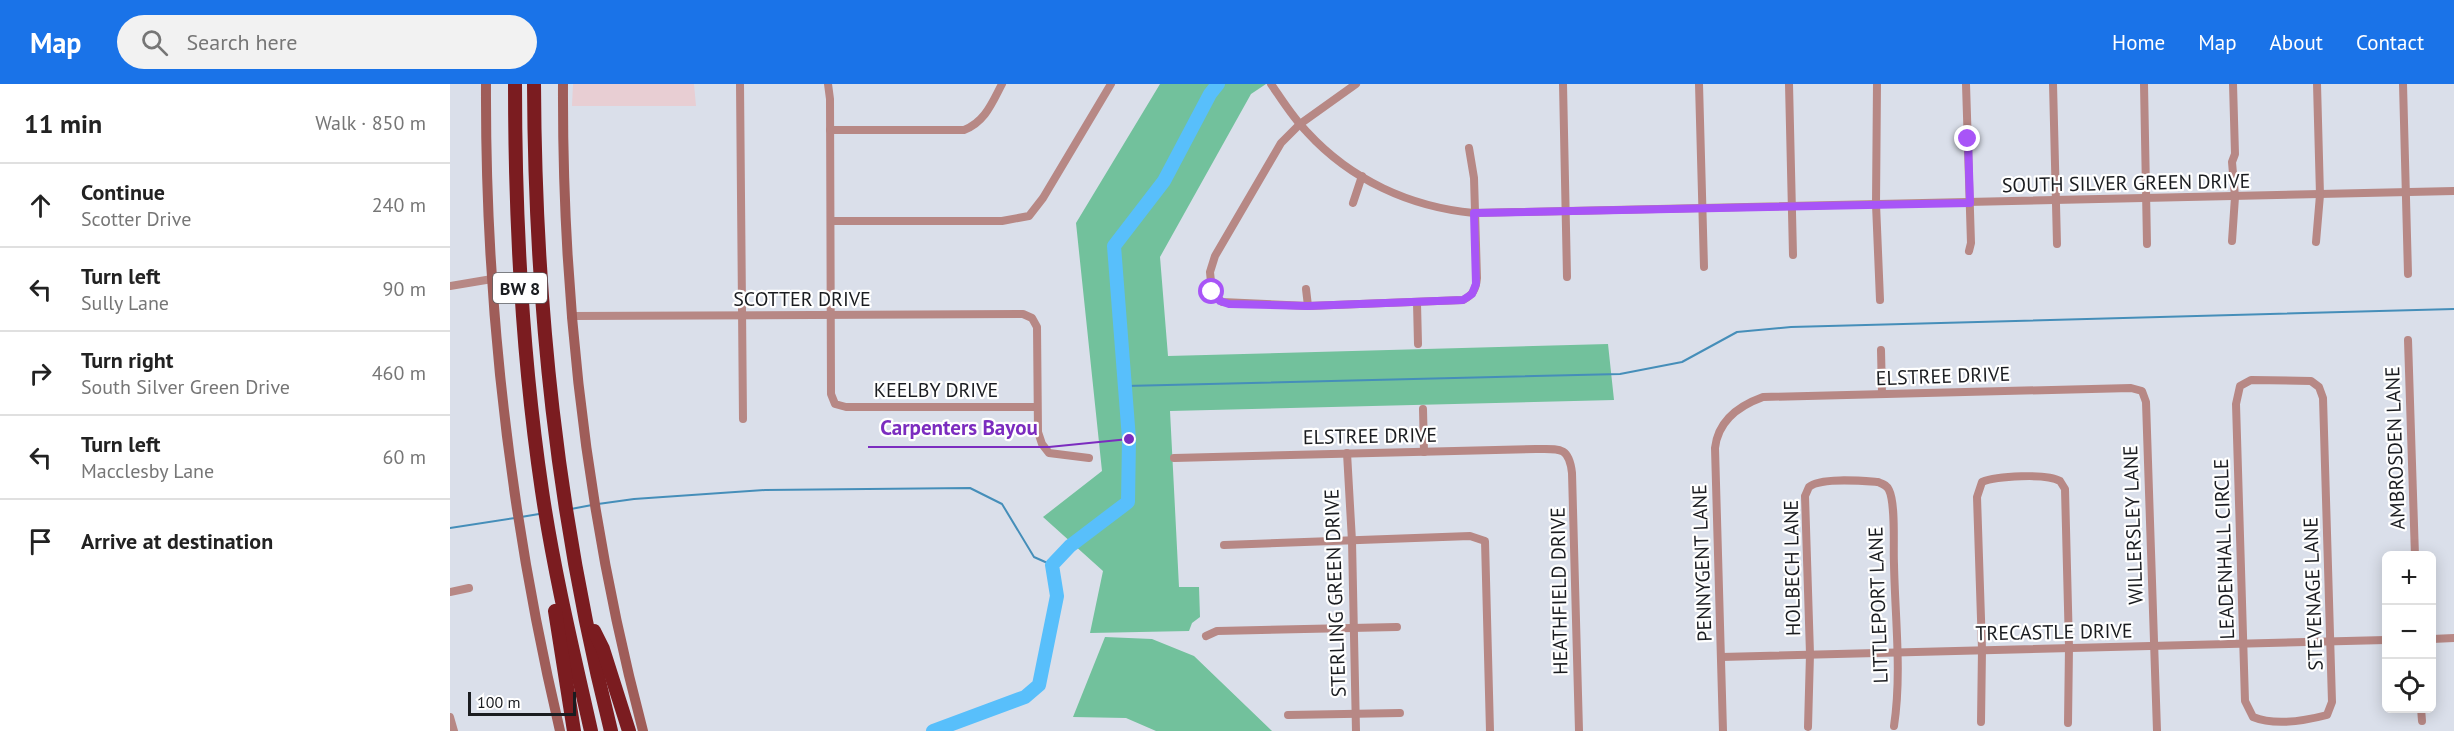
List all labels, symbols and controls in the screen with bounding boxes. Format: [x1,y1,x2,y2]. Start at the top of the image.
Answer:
search box [117,15,537,69]
text: Map [30,24,81,61]
icon: search [138,26,171,59]
text: Search here [186,28,297,56]
text: Home [2112,29,2165,56]
text: Map [2198,29,2237,56]
text: About [2270,29,2323,56]
text: Contact [2356,29,2424,56]
text: 11 min [24,107,102,140]
text: Walk · 850 m [315,110,426,136]
route end [1954,125,1980,151]
street label: SOUTH SILVER GREEN DRIVE [2002,168,2250,198]
text: Continue [81,178,165,206]
icon: ahead [24,189,57,222]
text: 240 m [372,192,426,218]
text: Scotter Drive [81,206,191,232]
text: Turn left [81,262,161,290]
icon: left [24,273,57,306]
road number: BW 8 [493,273,547,303]
text: 90 m [383,276,426,302]
route start [1198,278,1224,304]
street label: SCOTTER DRIVE [733,286,871,312]
text: Sully Lane [81,290,169,316]
text: Turn right [81,346,173,374]
icon: right [24,357,57,390]
text: 460 m [372,360,426,386]
street label: ELSTREE DRIVE [1875,361,2011,391]
street label: AMBROSDEN LANE [2379,366,2411,530]
text: South Silver Green Drive [81,374,290,400]
street label: KEELBY DRIVE [874,377,998,403]
callout: Carpenters Bayou [868,408,1049,447]
text: Carpenters Bayou [880,414,1038,441]
street label: ELSTREE DRIVE [1303,422,1437,450]
text: Turn left [81,430,161,458]
icon: left [24,441,57,474]
text: 60 m [383,444,426,470]
street label: WILLERSLEY LANE [2117,445,2149,605]
text: Macclesby Lane [81,458,214,484]
street label: LEADENHALL CIRCLE [2208,458,2240,640]
street label: PENNYGENT LANE [1686,484,1718,642]
street label: STERLING GREEN DRIVE [1318,488,1352,698]
street label: HOLBECH LANE [1778,500,1806,636]
street label: HEATHFIELD DRIVE [1545,507,1573,675]
street label: STEVENAGE LANE [2297,517,2329,671]
icon: arrive [24,525,57,558]
street label: LITTLEPORT LANE [1862,526,1894,684]
text: Arrive at destination [81,527,273,555]
map controls [2382,551,2436,713]
button: + [2382,551,2436,605]
button: − [2382,605,2436,659]
street label: TRECASTLE DRIVE [1975,618,2133,646]
button: locate [2382,659,2436,713]
scale bar [468,689,576,716]
text: 100 m [477,692,520,712]

